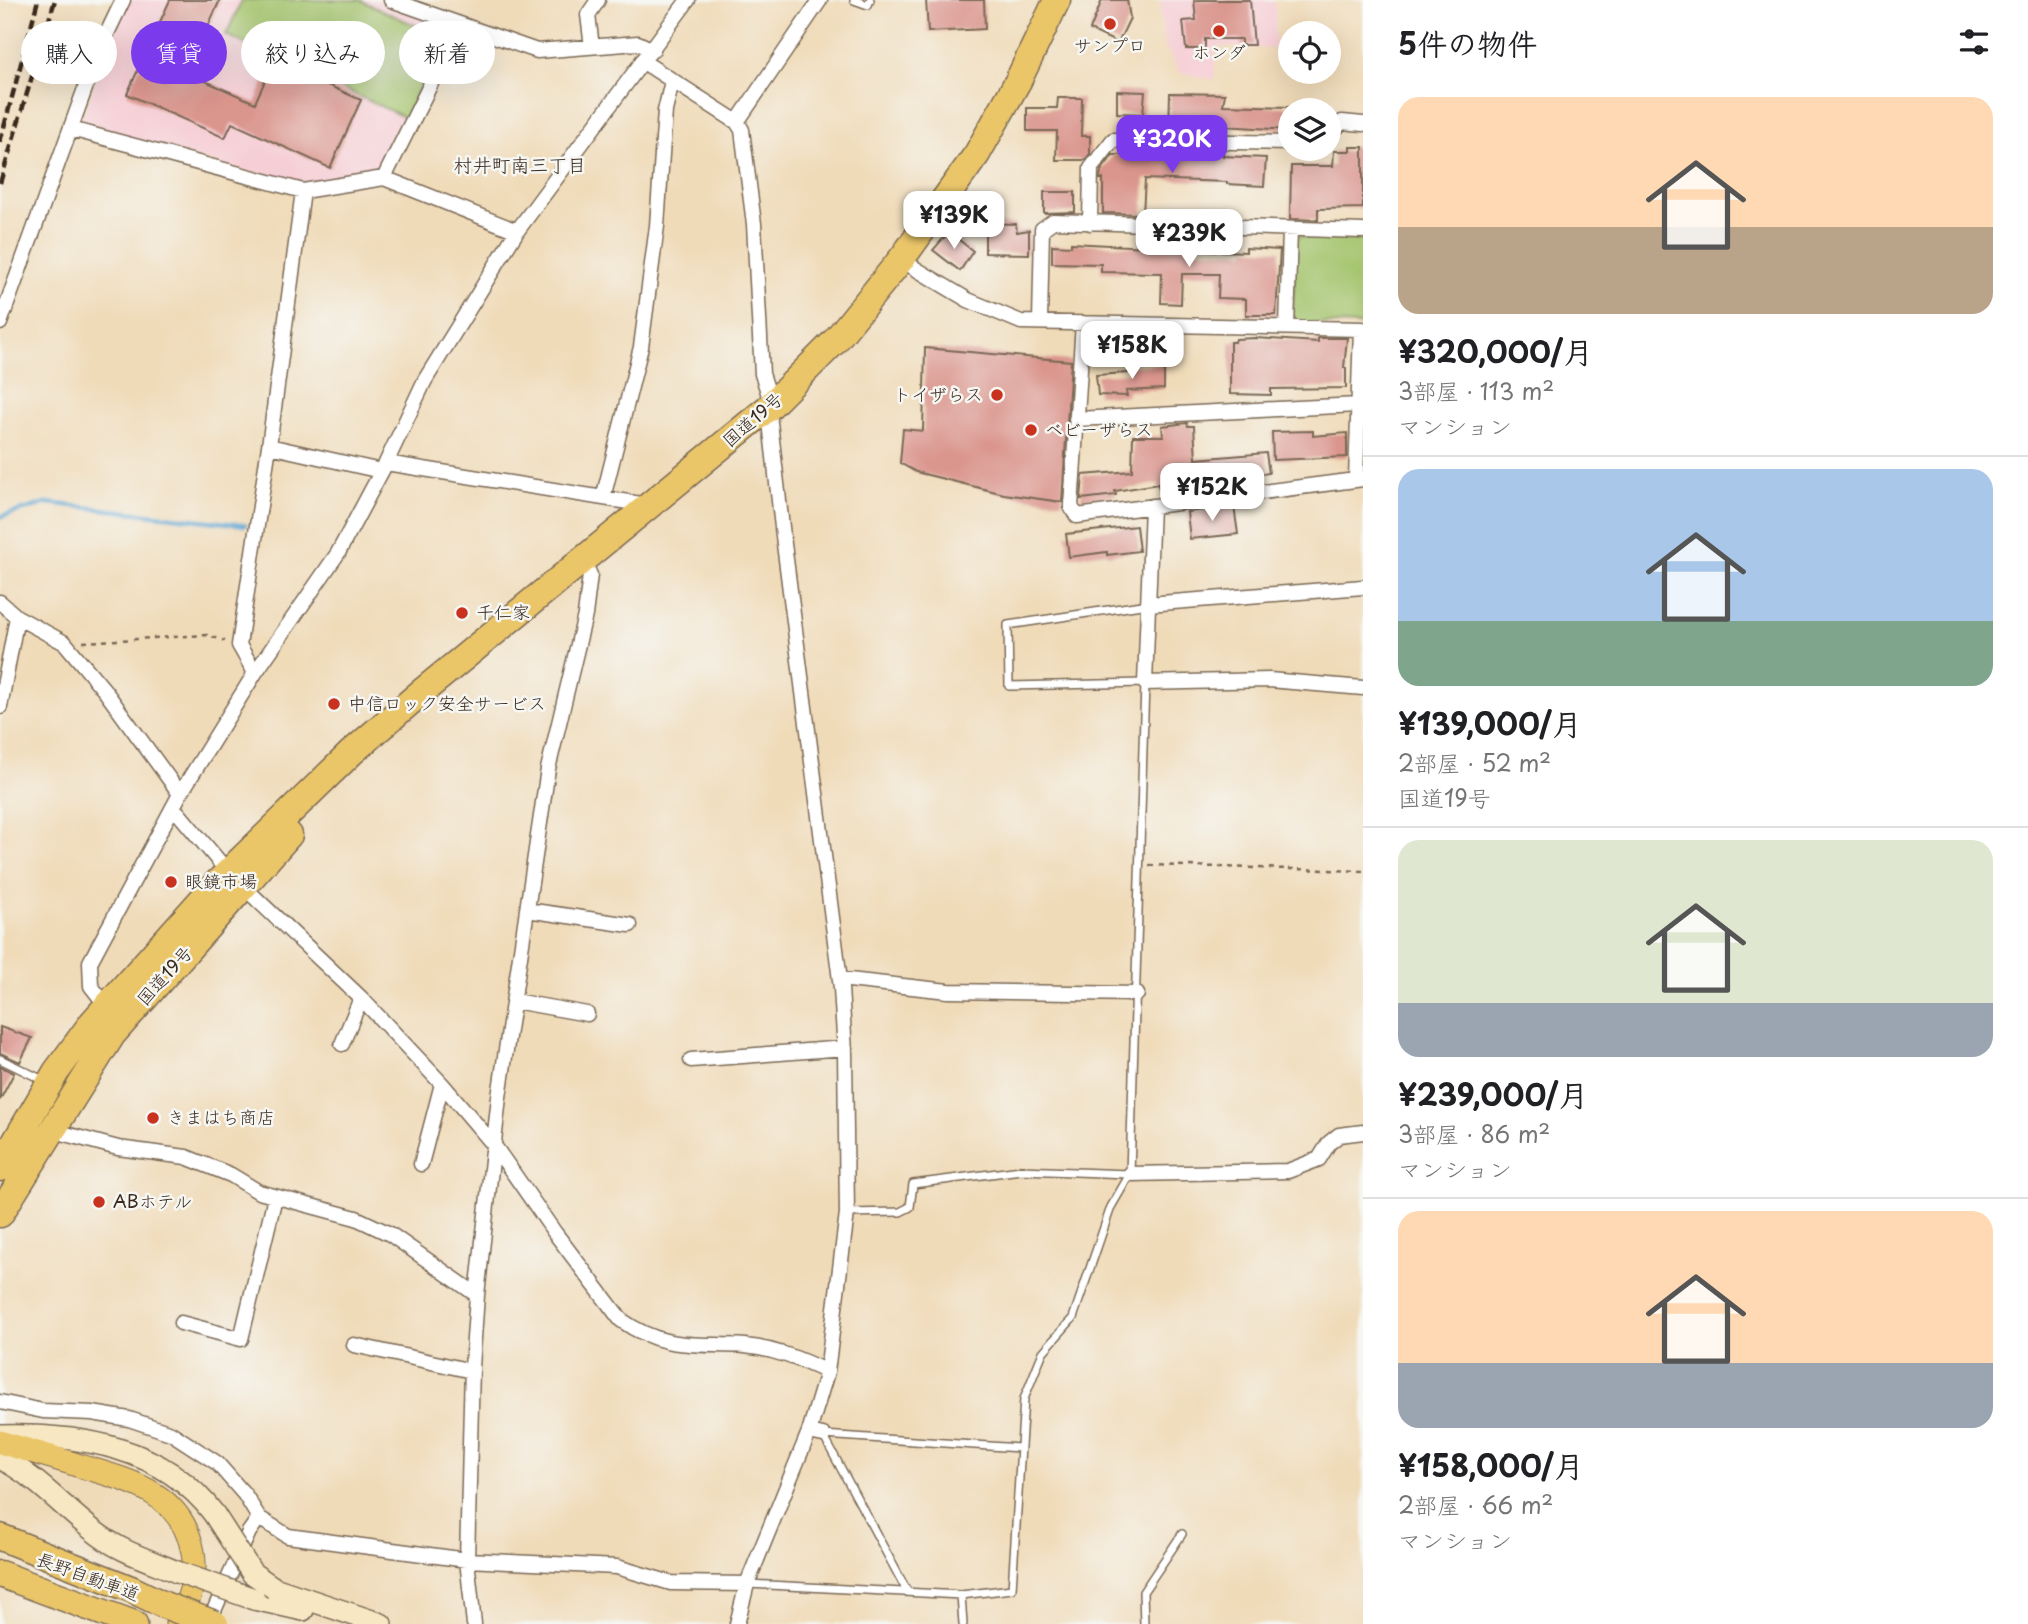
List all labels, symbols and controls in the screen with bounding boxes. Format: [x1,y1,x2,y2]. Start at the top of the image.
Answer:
marker: サンプロ [1102,16,1118,32]
text: 5件の物件 [1398,20,1537,65]
chip: 購入 [21,21,117,84]
chip: 賃貸 [131,21,227,84]
chip: 絞り込み [241,21,385,84]
chip: 新着 [399,21,495,84]
map controls [1278,21,1341,161]
button: locate [1278,21,1341,84]
marker: ホンダ [1211,23,1227,39]
icon: filters [1955,23,1993,61]
place label: サンプロ [1074,31,1146,58]
place label: ホンダ [1192,38,1246,65]
button: layers [1278,98,1341,161]
pin: ¥320K [1123,116,1221,175]
text: ¥320K [1132,120,1212,155]
icon: home [1633,142,1759,268]
district label: 村井町南三丁目 [453,150,587,178]
pin: ¥139K [905,191,1003,251]
text: ¥139K [919,196,989,231]
pin: ¥239K [1140,210,1238,269]
text: ¥239K [1152,214,1226,249]
pin: ¥158K [1083,322,1181,381]
text: ¥158K [1097,326,1167,361]
text: ¥320,000/月 [1398,328,1593,373]
text: 3部屋 · 113 m² [1398,373,1554,408]
place label: トイザらス [893,380,983,407]
street label: 国道19号 [716,385,788,453]
marker: トイザらス [989,387,1005,403]
text: マンション [1398,408,1512,443]
place label: ベビーザらス [1045,415,1153,442]
marker: ベビーザらス [1023,422,1039,438]
pin: ¥152K [1163,463,1261,523]
text: ¥152K [1176,468,1248,503]
icon: home [1633,514,1759,640]
place label: 千仁家 [476,598,530,625]
marker: 千仁家 [454,605,470,621]
place label: 中信ロック安全サービス [348,689,546,716]
marker: 中信ロック安全サービス [326,696,342,712]
text: ¥139,000/月 [1398,700,1582,745]
text: 2部屋 · 52 m² [1398,745,1551,780]
text: 国道19号 [1398,780,1491,815]
place label: 眼鏡市場 [185,867,257,894]
marker: 眼鏡市場 [163,874,179,890]
icon: home [1633,885,1759,1011]
street label: 国道19号 [130,939,198,1011]
text: ¥239,000/月 [1398,1071,1588,1116]
place label: きまはち商店 [167,1103,275,1130]
marker: きまはち商店 [145,1110,161,1126]
text: 3部屋 · 86 m² [1398,1116,1550,1151]
text: マンション [1398,1151,1512,1186]
place label: ABホテル [113,1187,192,1214]
marker: ABホテル [91,1194,107,1210]
icon: home [1633,1256,1759,1382]
text: ¥158,000/月 [1398,1442,1584,1487]
text: 2部屋 · 66 m² [1398,1487,1553,1522]
text: マンション [1398,1522,1512,1557]
street label: 長野自動車道 [33,1544,144,1607]

